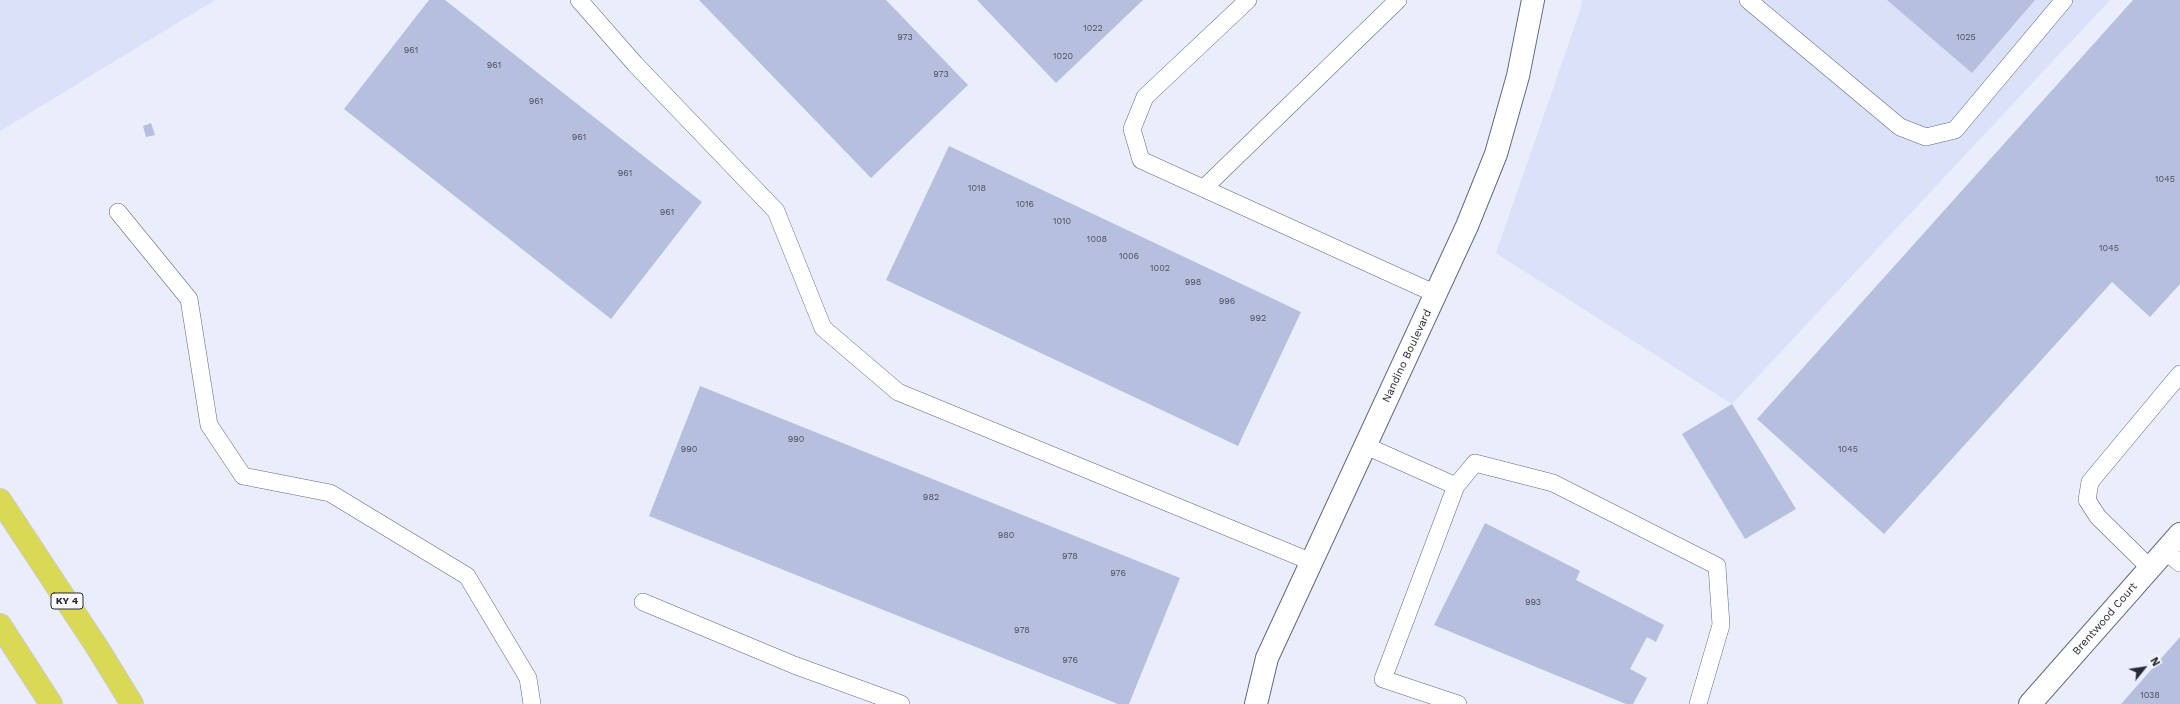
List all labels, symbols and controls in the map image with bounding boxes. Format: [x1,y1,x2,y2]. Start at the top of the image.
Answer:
house number: 1022 [1083,23,1103,33]
house number: 973 [897,32,913,42]
house number: 1025 [1956,32,1976,42]
house number: 961 [404,45,418,55]
house number: 1020 [1053,51,1073,61]
house number: 961 [487,60,501,70]
house number: 973 [933,69,949,79]
house number: 961 [529,96,543,106]
house number: 961 [572,132,586,142]
house number: 961 [618,168,632,178]
house number: 1045 [2155,174,2175,184]
house number: 1018 [968,183,986,193]
house number: 1016 [1016,199,1034,209]
house number: 961 [660,207,674,217]
house number: 1010 [1053,216,1071,226]
house number: 1008 [1087,234,1107,244]
house number: 1045 [2099,243,2119,253]
house number: 1006 [1119,251,1139,261]
house number: 1002 [1150,263,1170,273]
house number: 998 [1185,277,1201,287]
house number: 996 [1219,296,1235,306]
street label: Nandino Boulevard [1380,307,1434,405]
house number: 992 [1250,313,1266,323]
house number: 990 [788,434,804,444]
house number: 990 [681,444,697,454]
house number: 1045 [1838,444,1858,454]
house number: 982 [923,492,939,502]
house number: 980 [998,530,1014,540]
house number: 978 [1062,551,1078,561]
house number: 976 [1110,568,1126,578]
street label: Brentwood Court [2070,580,2140,658]
road number: KY 4 [51,593,83,609]
house number: 993 [1525,597,1541,607]
house number: 978 [1014,625,1030,635]
north arrow [2124,648,2164,688]
house number: 976 [1062,655,1078,665]
text: N [2147,655,2162,669]
house number: 1038 [2140,690,2160,700]

